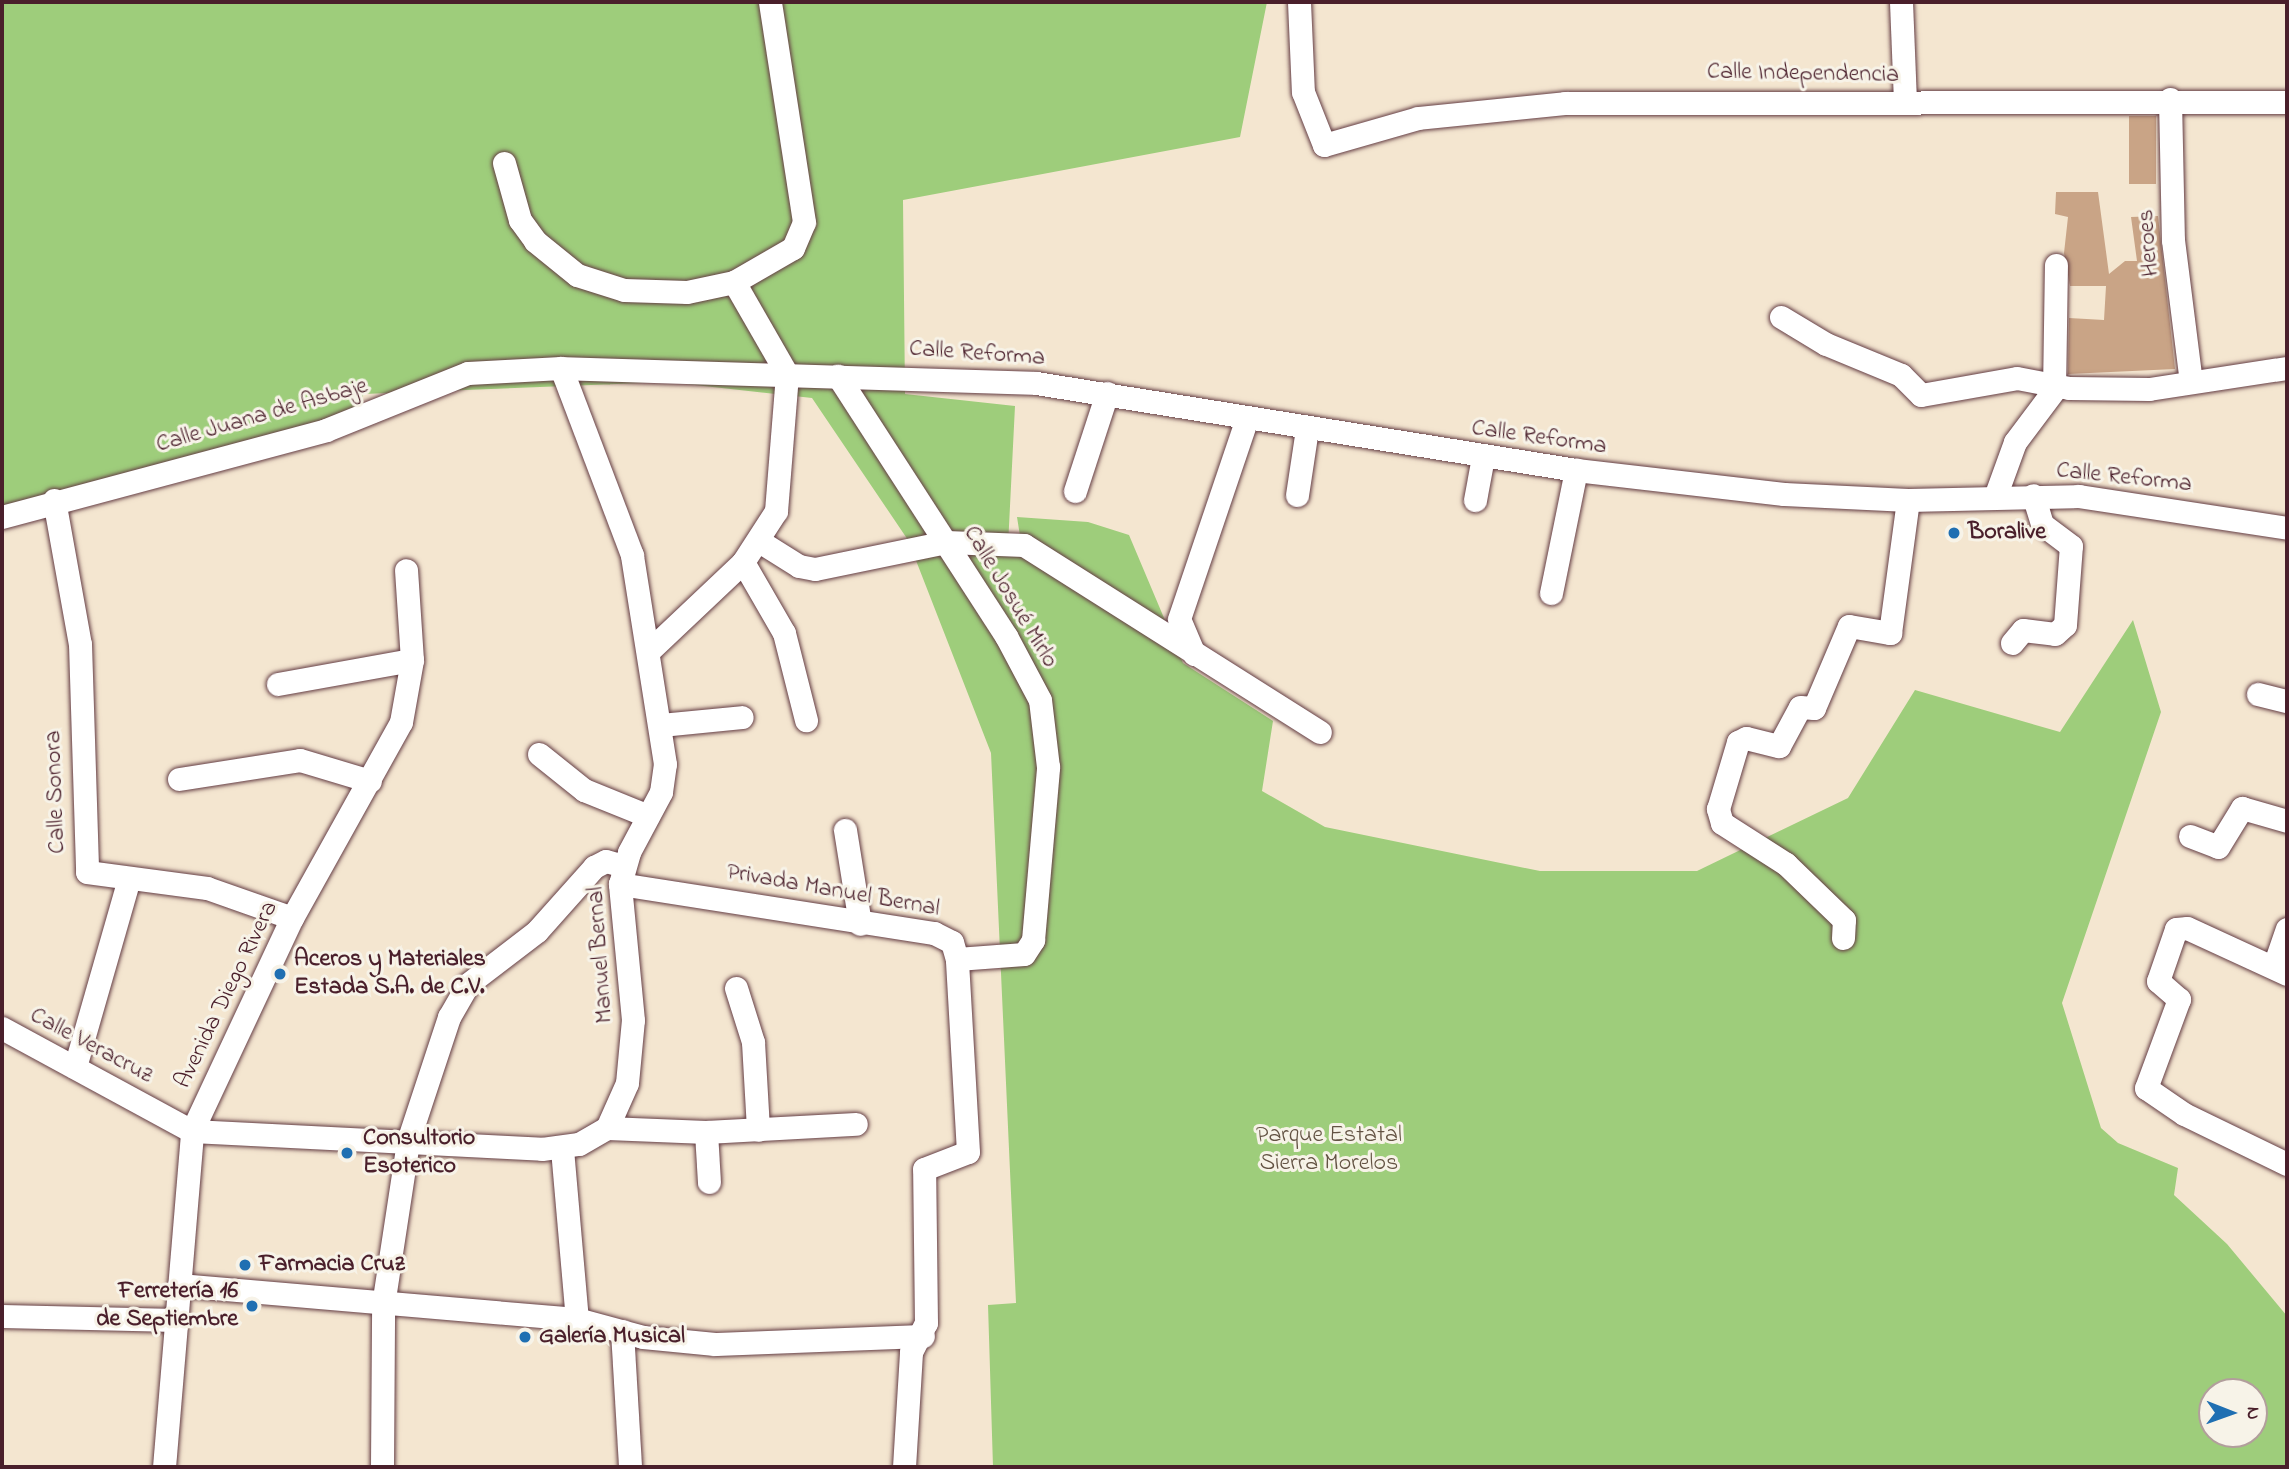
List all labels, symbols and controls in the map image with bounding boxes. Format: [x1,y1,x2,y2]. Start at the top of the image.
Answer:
street label: Calle Independencia [1707,58,1899,90]
street label: Heroes [2132,208,2166,278]
street label: Calle Reforma [908,335,1046,373]
street label: Calle Juana de Asbaje [153,372,371,460]
street label: Calle Reforma [1470,414,1608,462]
street label: Calle Reforma [2055,457,2193,499]
place label: Boralive [1968,519,2046,547]
street label: Calle Josué Mirlo [956,521,1064,673]
marker: Boralive [1946,525,1962,541]
street label: Calle Sonora [39,730,73,854]
street label: Privada Manuel Bernal [724,858,942,924]
street label: Manuel Bernal [582,886,620,1024]
street label: Avenida Diego Rivera [169,897,285,1093]
place label: Aceros y Materiales Estada S.A. de C.V. [294,946,486,1002]
marker: Aceros y Materiales Estada S.A. de C.V. [272,966,288,982]
street label: Calle Veracruz [25,1002,157,1090]
park label: Parque Estatal Sierra Morelos [1256,1122,1402,1178]
place label: Consultorio Esoterico [363,1125,475,1181]
marker: Consultorio Esoterico [337,1143,357,1163]
place label: Farmacia Cruz [259,1251,405,1279]
marker: Farmacia Cruz [237,1257,253,1273]
place label: Ferretería 16 de Septiembre [96,1278,238,1334]
marker: Ferretería 16 de Septiembre [244,1298,260,1314]
place label: Galería Musical [539,1323,685,1351]
marker: Galería Musical [517,1329,533,1345]
north arrow [2198,1378,2268,1448]
text: N [2239,1407,2266,1420]

